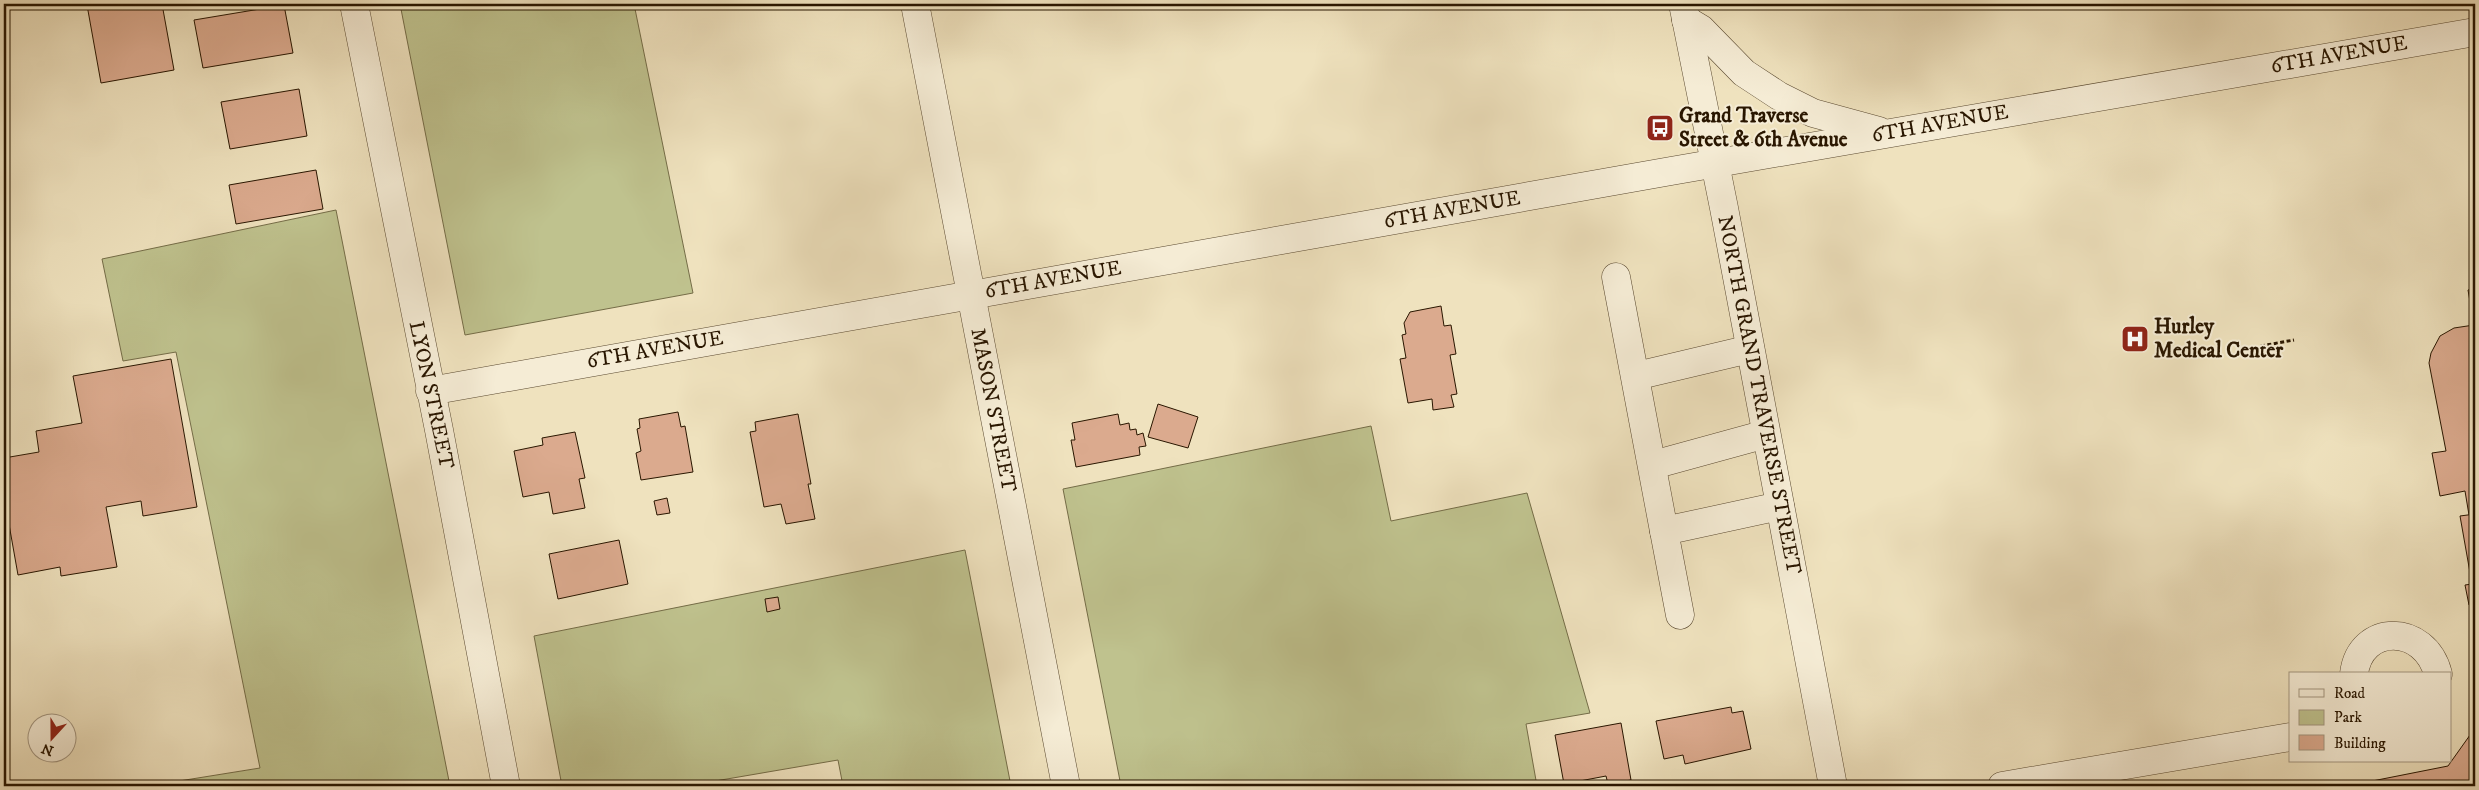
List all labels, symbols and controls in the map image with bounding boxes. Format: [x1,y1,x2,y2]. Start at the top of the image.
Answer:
street label: 6TH AVENUE [2269,30,2409,80]
street label: 6TH AVENUE [1870,99,2010,149]
place label: Grand Traverse Street & 6th Avenue [1679,103,1848,153]
bus stop icon: Grand Traverse Street & 6th Avenue [1645,113,1675,143]
street label: 6TH AVENUE [1382,185,1522,235]
street label: NORTH GRAND TRAVERSE STREET [1711,213,1807,577]
street label: 6TH AVENUE [983,255,1123,305]
place label: Hurley Medical Center [2154,314,2284,364]
street label: LYON STREET [403,319,459,471]
hospital icon: Hurley Medical Center [2120,324,2150,354]
street label: 6TH AVENUE [585,325,725,375]
street label: MASON STREET [964,326,1022,494]
legend [2289,672,2452,762]
text: Road [2334,684,2366,703]
text: Park [2334,708,2363,727]
north arrow [28,712,78,762]
text: Building [2334,734,2386,753]
text: N [39,739,56,760]

